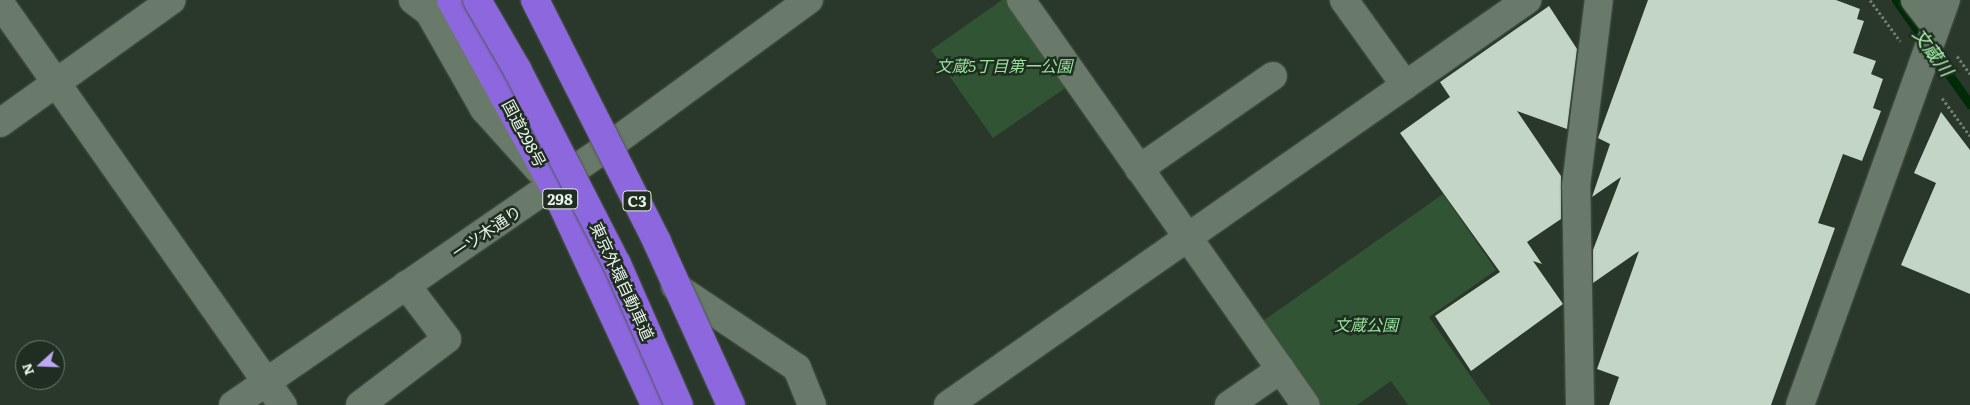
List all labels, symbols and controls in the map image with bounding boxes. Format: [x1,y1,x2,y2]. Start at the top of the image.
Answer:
water label: 文蔵川 [1908,24,1958,80]
park label: 文蔵5丁目第一公園 [936,55,1072,75]
street label: 国道298号 [499,96,551,170]
road number: 298 [541,186,579,212]
road number: C3 [622,188,652,214]
street label: 一ツ木通り [447,201,525,261]
street label: 東京外環自動車道 [587,219,659,343]
park label: 文蔵公園 [1334,314,1398,334]
north arrow [15,340,65,390]
text: N [15,361,38,379]

